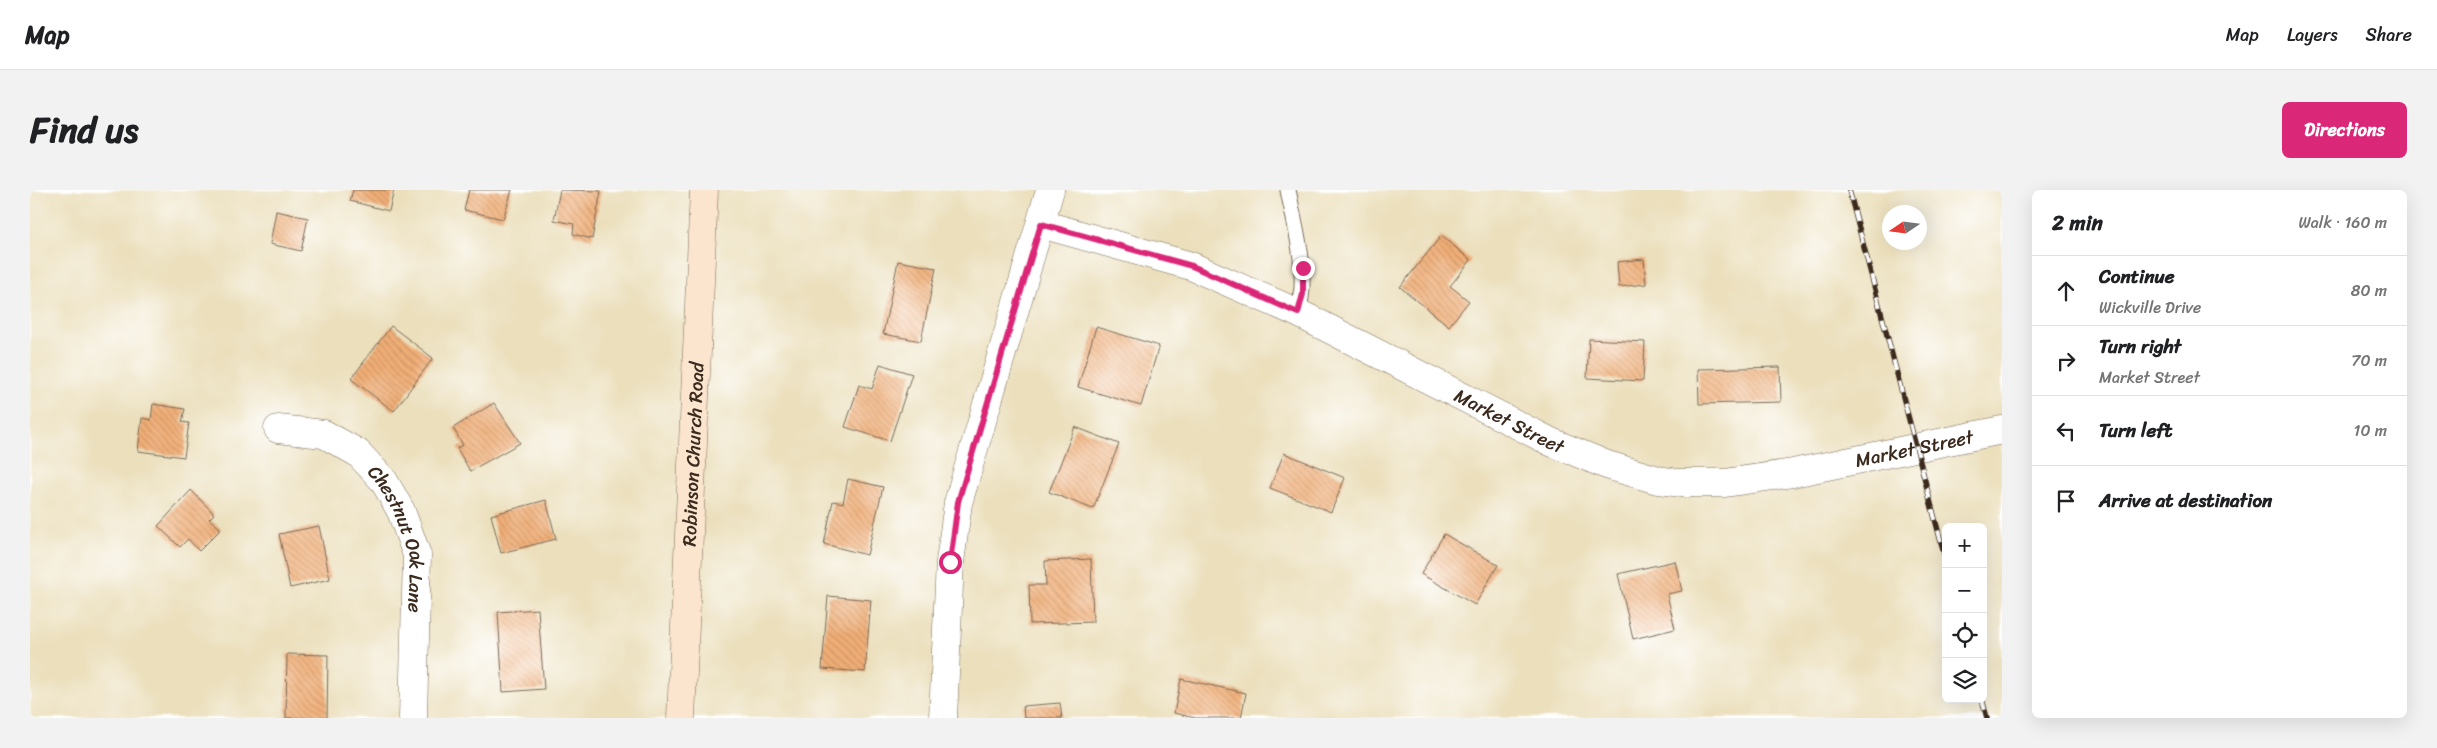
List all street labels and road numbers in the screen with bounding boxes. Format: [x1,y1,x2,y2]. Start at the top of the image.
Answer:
street label: Robinson Church Road [672,359,714,547]
street label: Market Street [1448,379,1571,463]
street label: Market Street [1852,420,1978,477]
street label: Chestnut Oak Lane [359,457,434,613]

